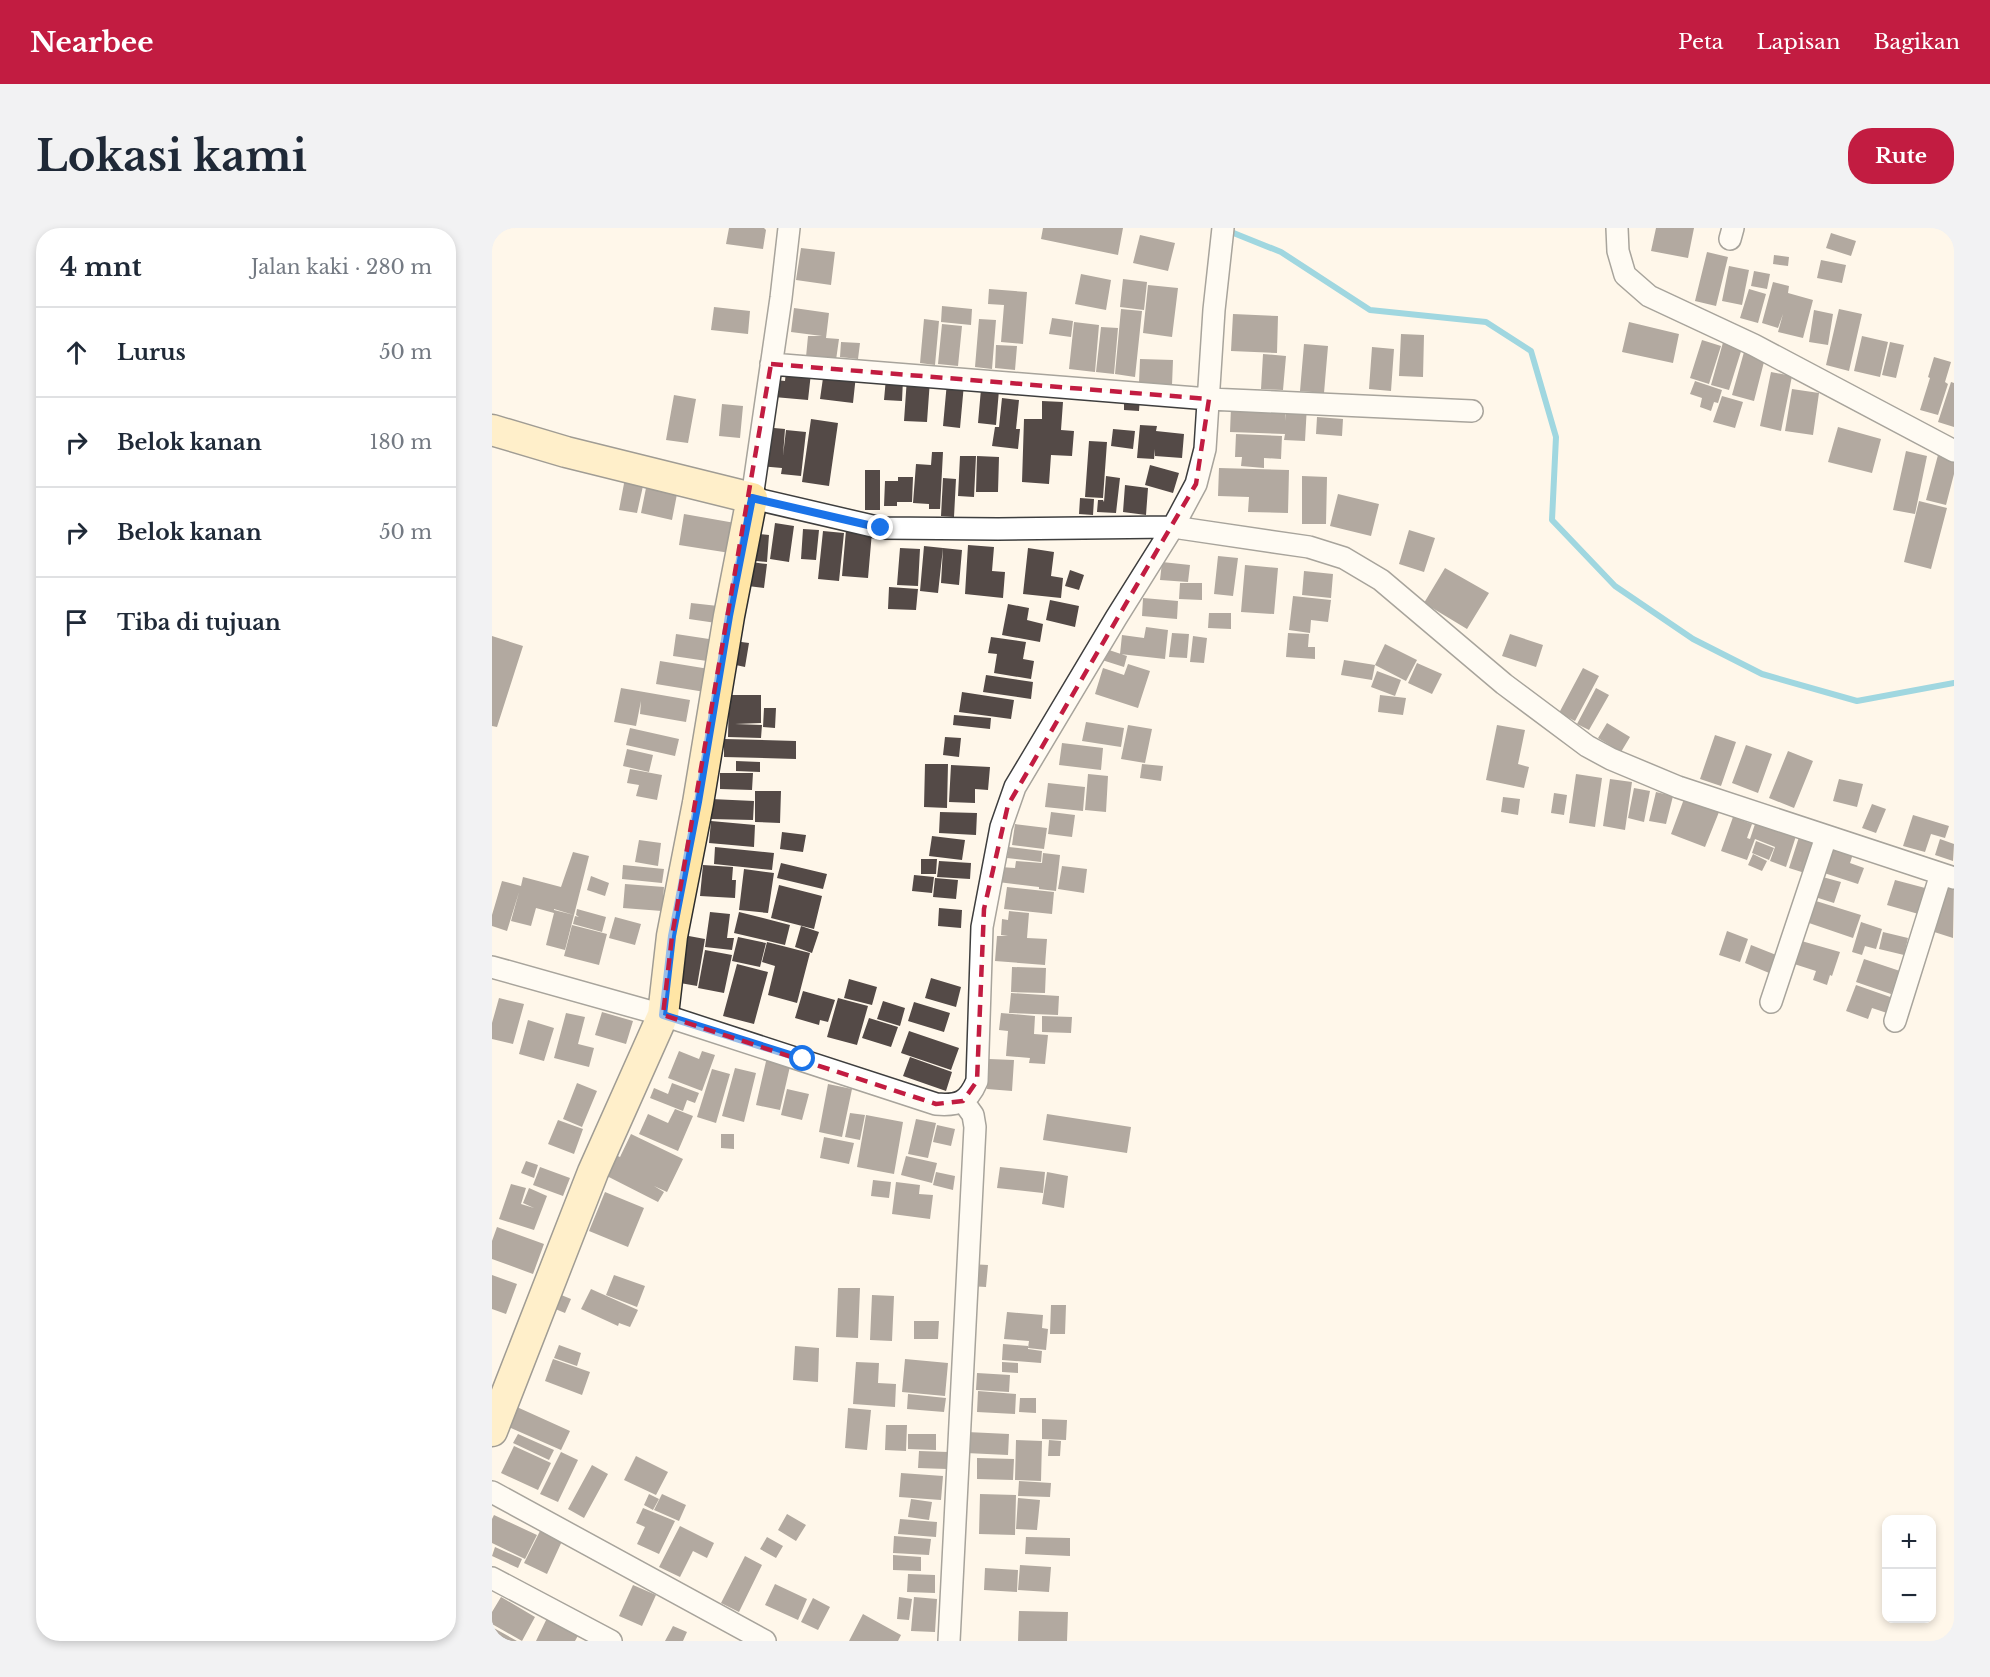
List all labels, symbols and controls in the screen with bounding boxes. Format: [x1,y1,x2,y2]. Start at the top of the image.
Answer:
text: Nearbee [30,25,154,60]
text: Peta [1678,29,1724,55]
text: Lapisan [1757,29,1840,55]
text: Bagikan [1873,29,1960,55]
button: Rute [1848,128,1954,184]
text: Lokasi kami [36,130,307,182]
text: 4 mnt [60,251,142,283]
text: Jalan kaki · 280 m [251,255,432,279]
icon: ahead [60,336,93,369]
text: Lurus [117,339,186,366]
text: 50 m [379,340,432,364]
icon: right [60,426,93,459]
text: Belok kanan [117,429,262,456]
text: 180 m [369,430,432,454]
route end [867,514,893,540]
icon: right [60,516,93,549]
text: Belok kanan [117,519,262,546]
text: 50 m [379,520,432,544]
icon: arrive [60,606,93,639]
text: Tiba di tujuan [117,609,281,636]
route start [789,1045,815,1071]
map controls [1882,1515,1936,1623]
button: + [1882,1515,1936,1569]
button: − [1882,1569,1936,1623]

